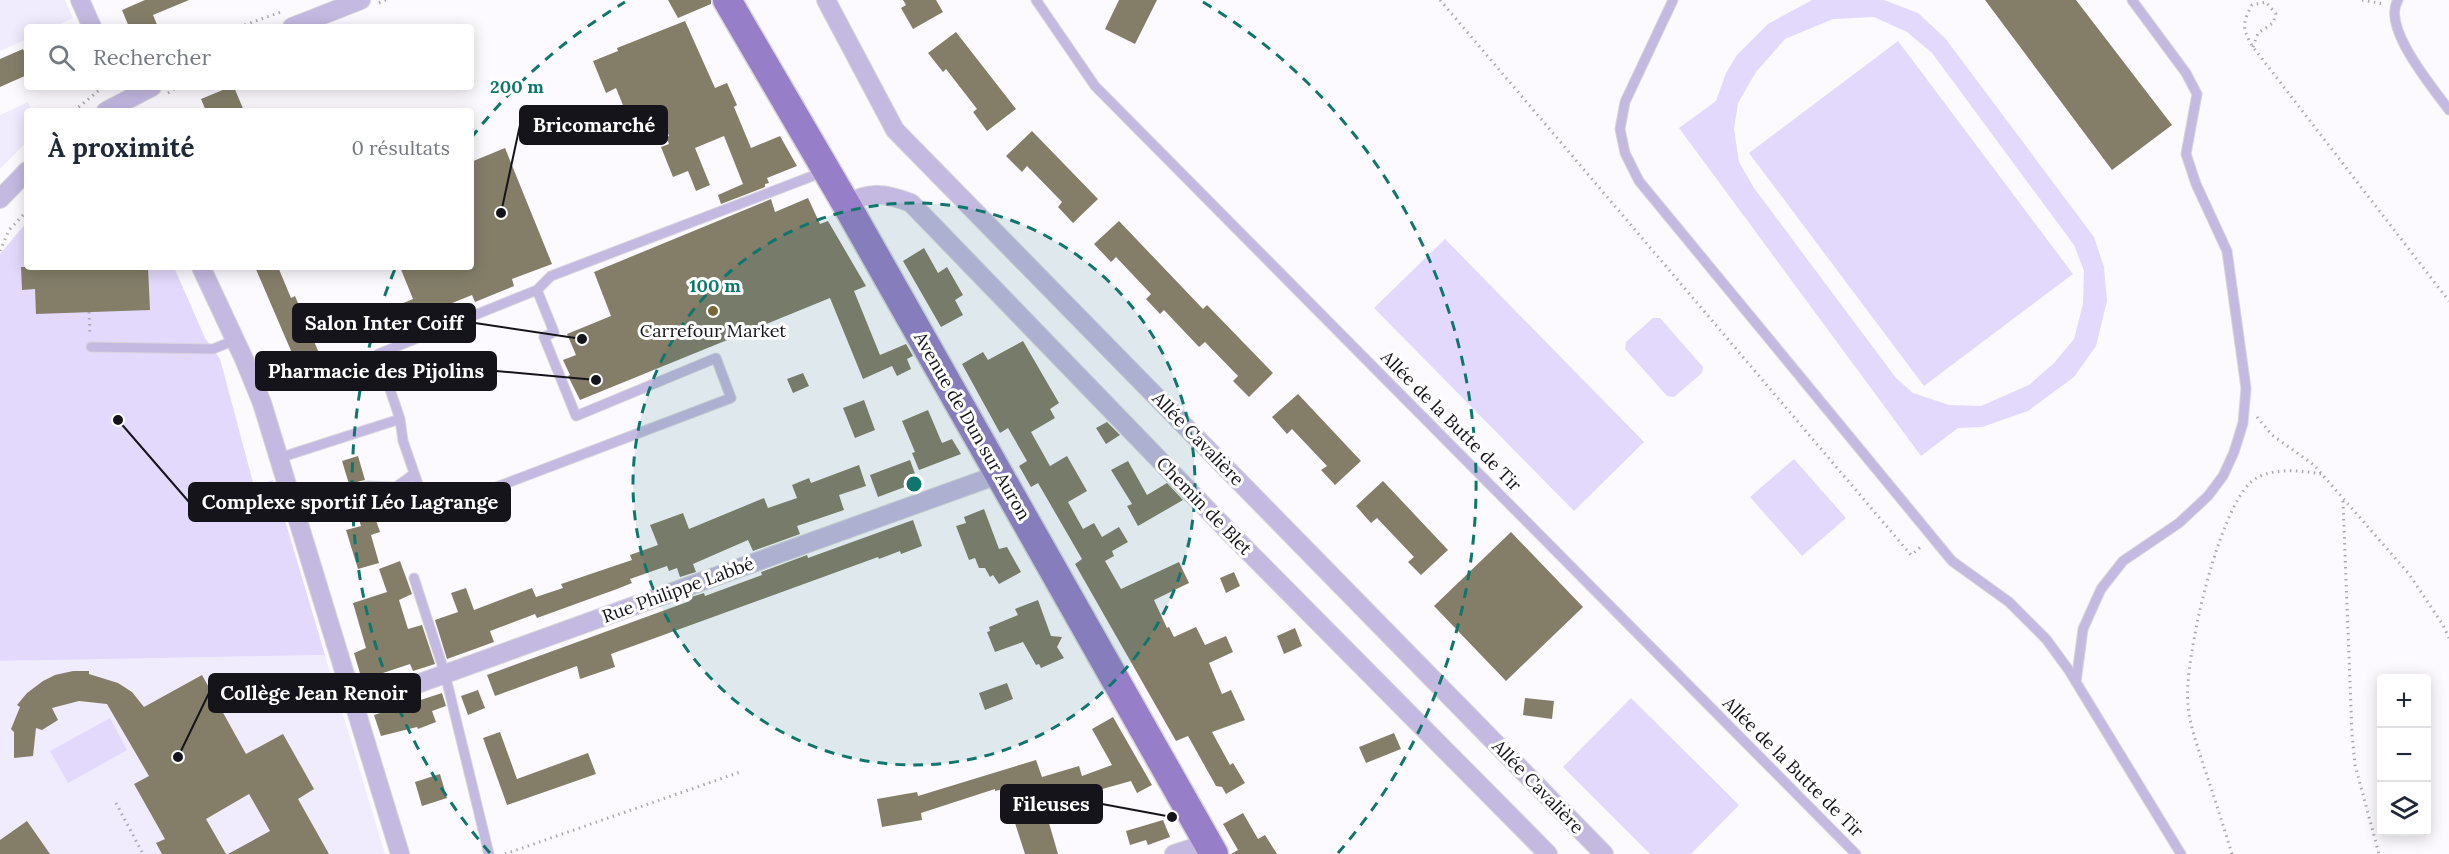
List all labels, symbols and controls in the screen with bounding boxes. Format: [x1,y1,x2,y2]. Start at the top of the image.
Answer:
search box [24,24,474,90]
icon: search [45,41,78,74]
text: Rechercher [93,43,211,71]
text: 200 m [490,75,544,98]
callout: Bricomarché [520,106,667,144]
text: Bricomarché [533,112,656,137]
text: À proximité [48,131,194,164]
text: 0 résultats [351,135,450,160]
text: 100 m [689,274,741,297]
callout: Salon Inter Coiff [293,304,475,342]
marker: Carrefour Market [706,304,720,318]
text: Salon Inter Coiff [305,310,465,335]
place label: Carrefour Market [640,319,786,342]
street label: Avenue de Dun sur Auron [909,327,1036,524]
street label: Allée de la Butte de Tir [1376,345,1527,496]
callout: Pharmacie des Pijolins [256,352,496,390]
text: Pharmacie des Pijolins [268,358,485,383]
street label: Allée Cavalière [1147,386,1249,491]
street label: Chemin de Blet [1152,452,1257,560]
centre of rings [904,474,924,494]
callout: Complexe sportif Léo Lagrange [189,483,510,521]
text: Complexe sportif Léo Lagrange [202,489,499,514]
street label: Rue Philippe Labbé [599,551,757,628]
callout: Collège Jean Renoir [209,674,420,712]
map controls [2377,674,2431,836]
button: + [2377,674,2431,728]
text: Collège Jean Renoir [220,680,408,705]
street label: Allée de la Butte de Tir [1718,691,1869,842]
button: − [2377,728,2431,782]
street label: Allée Cavalière [1487,734,1589,839]
button: layers [2377,782,2431,836]
callout: Fileuses [1001,785,1102,823]
text: Fileuses [1012,791,1090,816]

